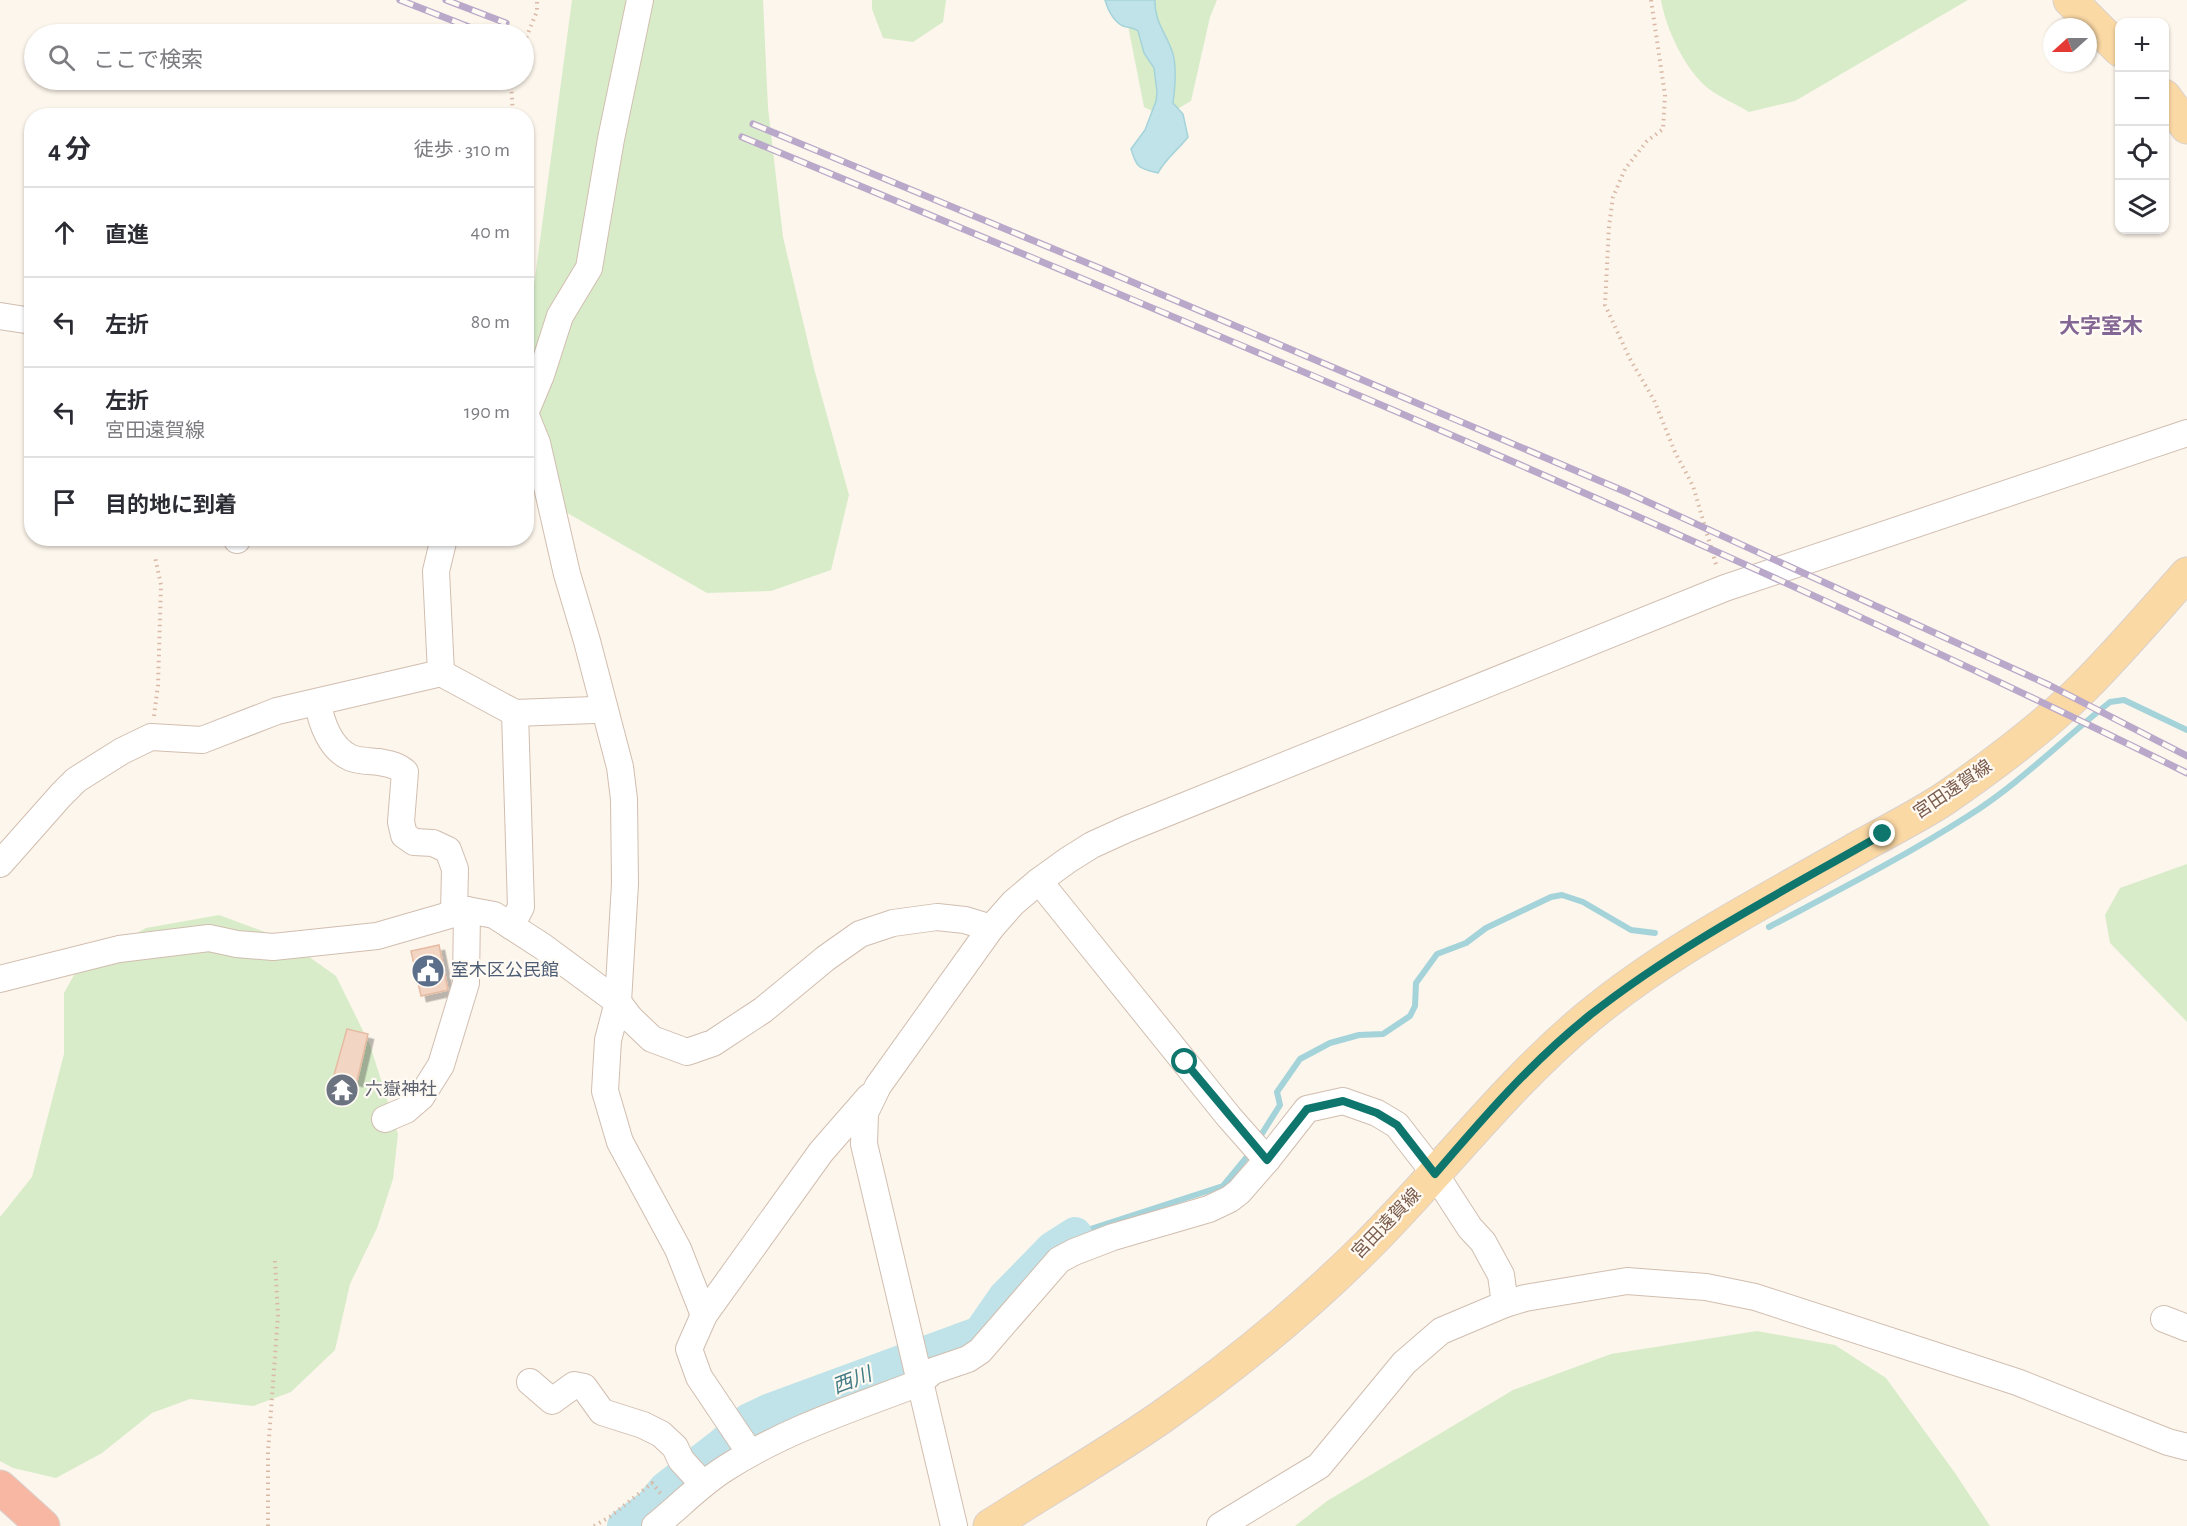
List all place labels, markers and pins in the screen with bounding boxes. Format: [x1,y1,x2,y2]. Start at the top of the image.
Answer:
public building icon: 室木区公民館 [410,953,446,989]
place label: 室木区公民館 [451,961,559,980]
temple icon: 六嶽神社 [324,1072,360,1108]
place label: 六嶽神社 [365,1080,437,1099]

